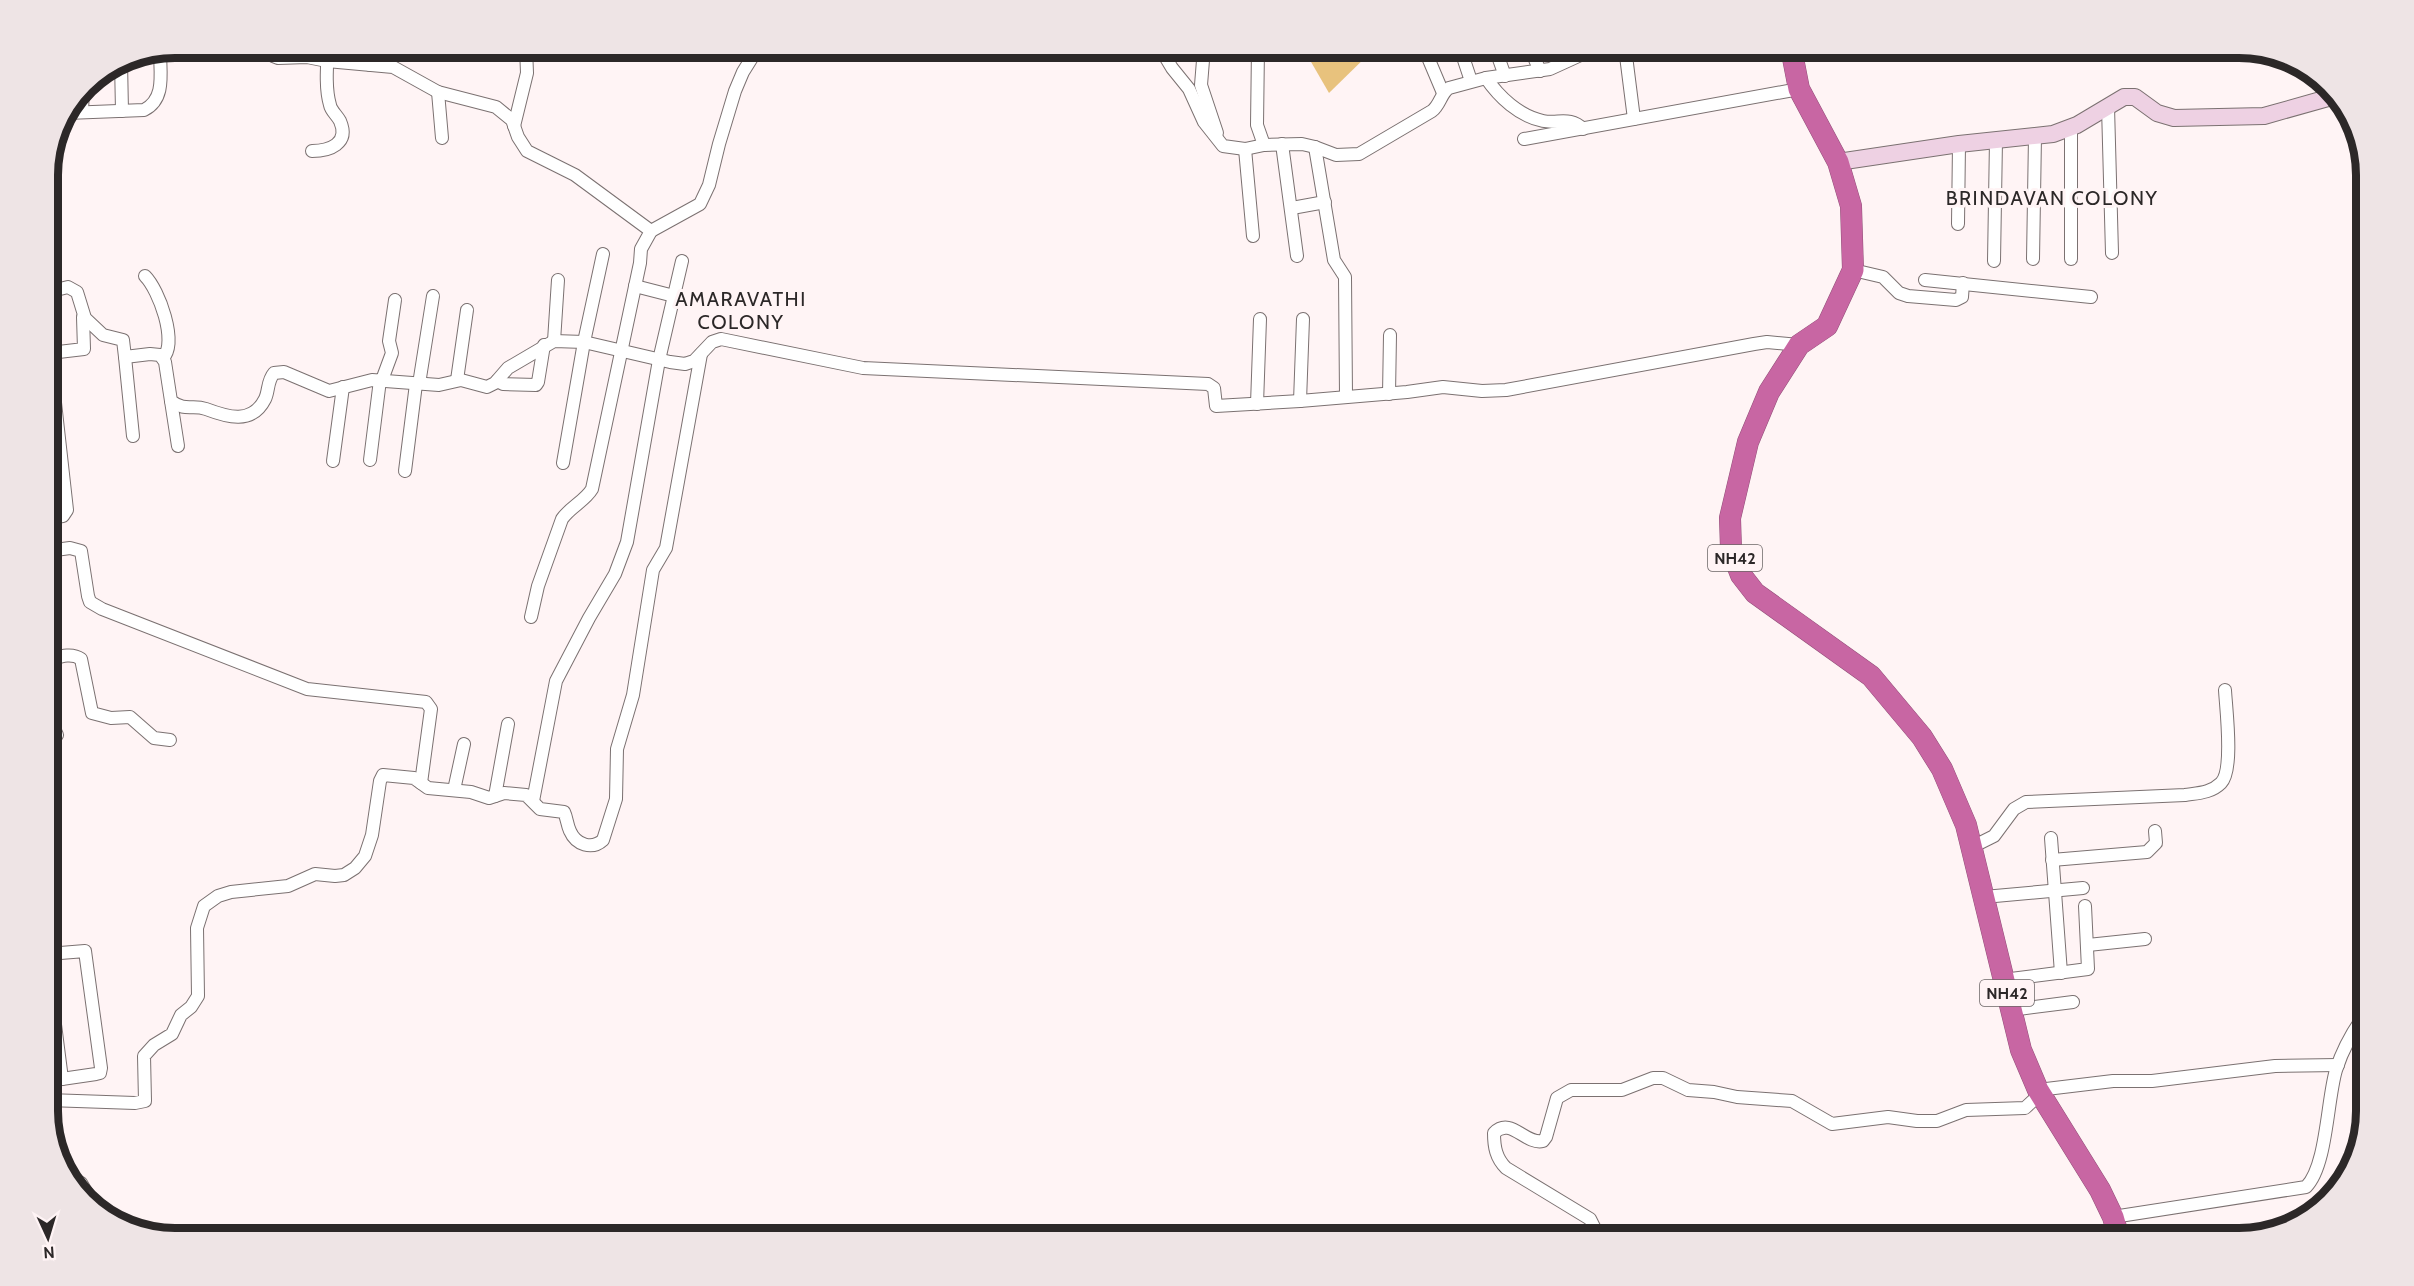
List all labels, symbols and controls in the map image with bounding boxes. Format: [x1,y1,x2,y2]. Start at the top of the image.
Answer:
district label: BRINDAVAN COLONY [1946,186,2158,210]
district label: AMARAVATHI COLONY [675,287,807,334]
road number: NH42 [1708,545,1762,571]
road number: NH42 [1980,980,2034,1006]
north arrow [18,1208,78,1268]
text: N [43,1243,55,1262]

